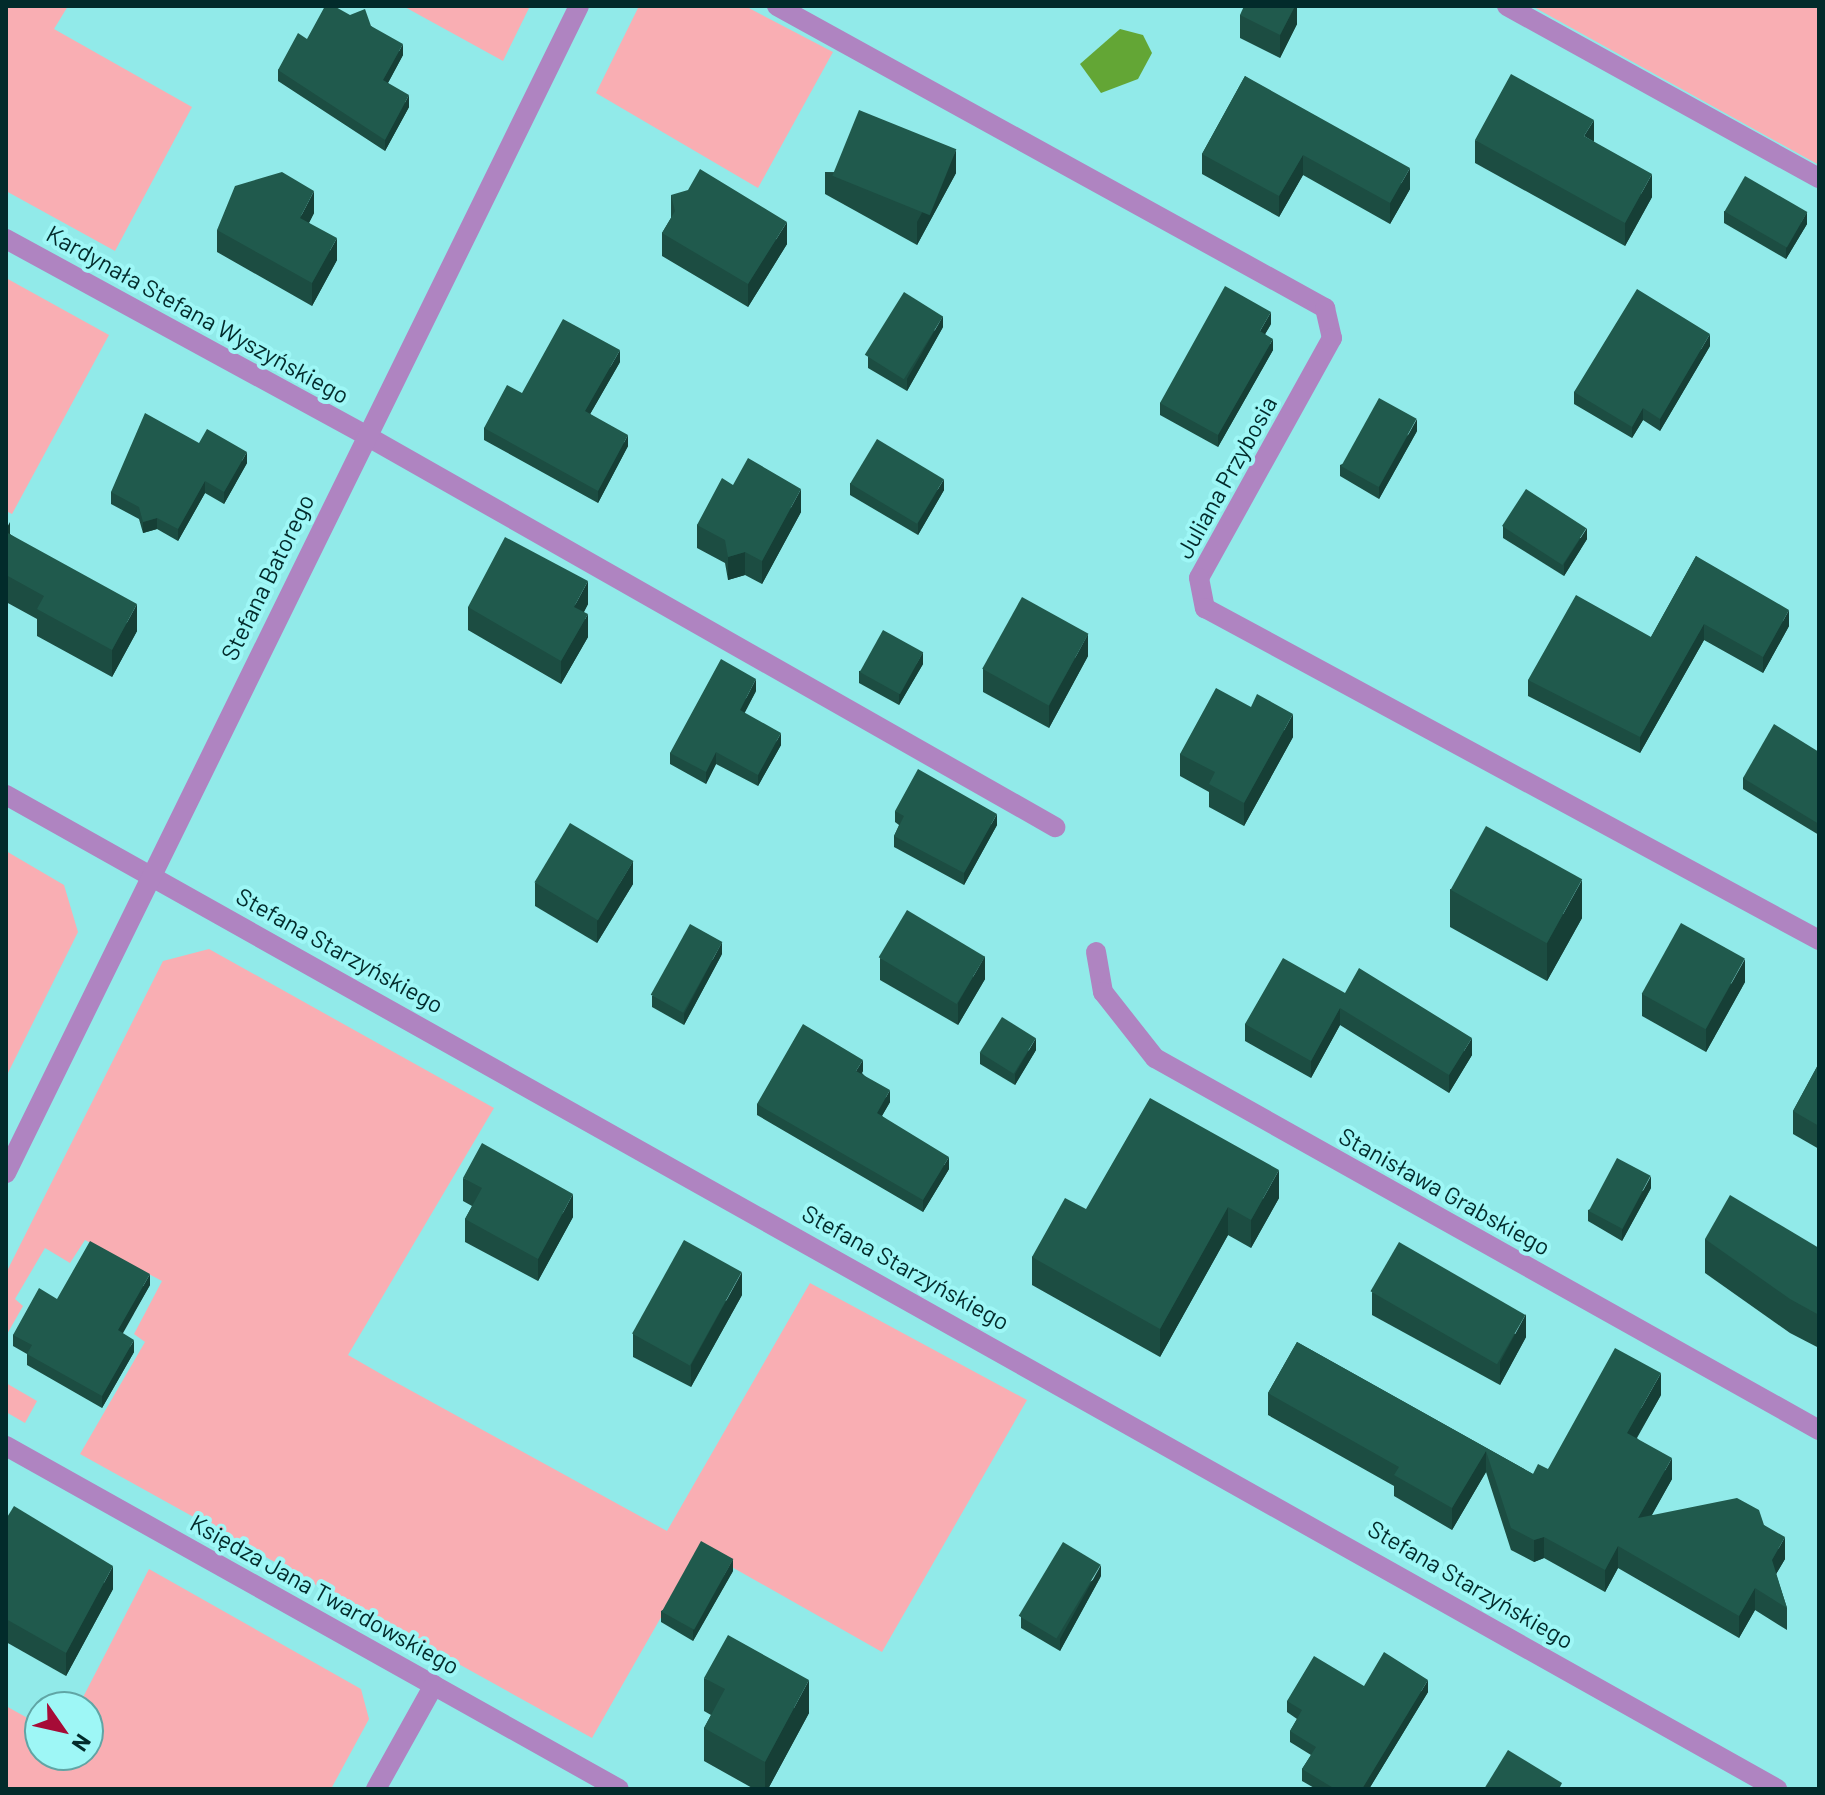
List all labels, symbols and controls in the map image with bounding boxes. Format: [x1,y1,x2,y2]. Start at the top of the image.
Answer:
street label: Kardynała Stefana Wyszyńskiego [42,219,354,409]
street label: Juliana Przybosia [1169,391,1283,563]
street label: Stefana Batorego [214,489,320,665]
street label: Stefana Starzyńskiego [231,881,449,1019]
street label: Stanisława Grabskiego [1334,1121,1556,1261]
street label: Stefana Starzyńskiego [797,1198,1015,1336]
street label: Księdza Jana Twardowskiego [185,1508,465,1680]
street label: Stefana Starzyńskiego [1363,1513,1579,1655]
north arrow [24,1691,104,1771]
text: N [67,1730,97,1757]

